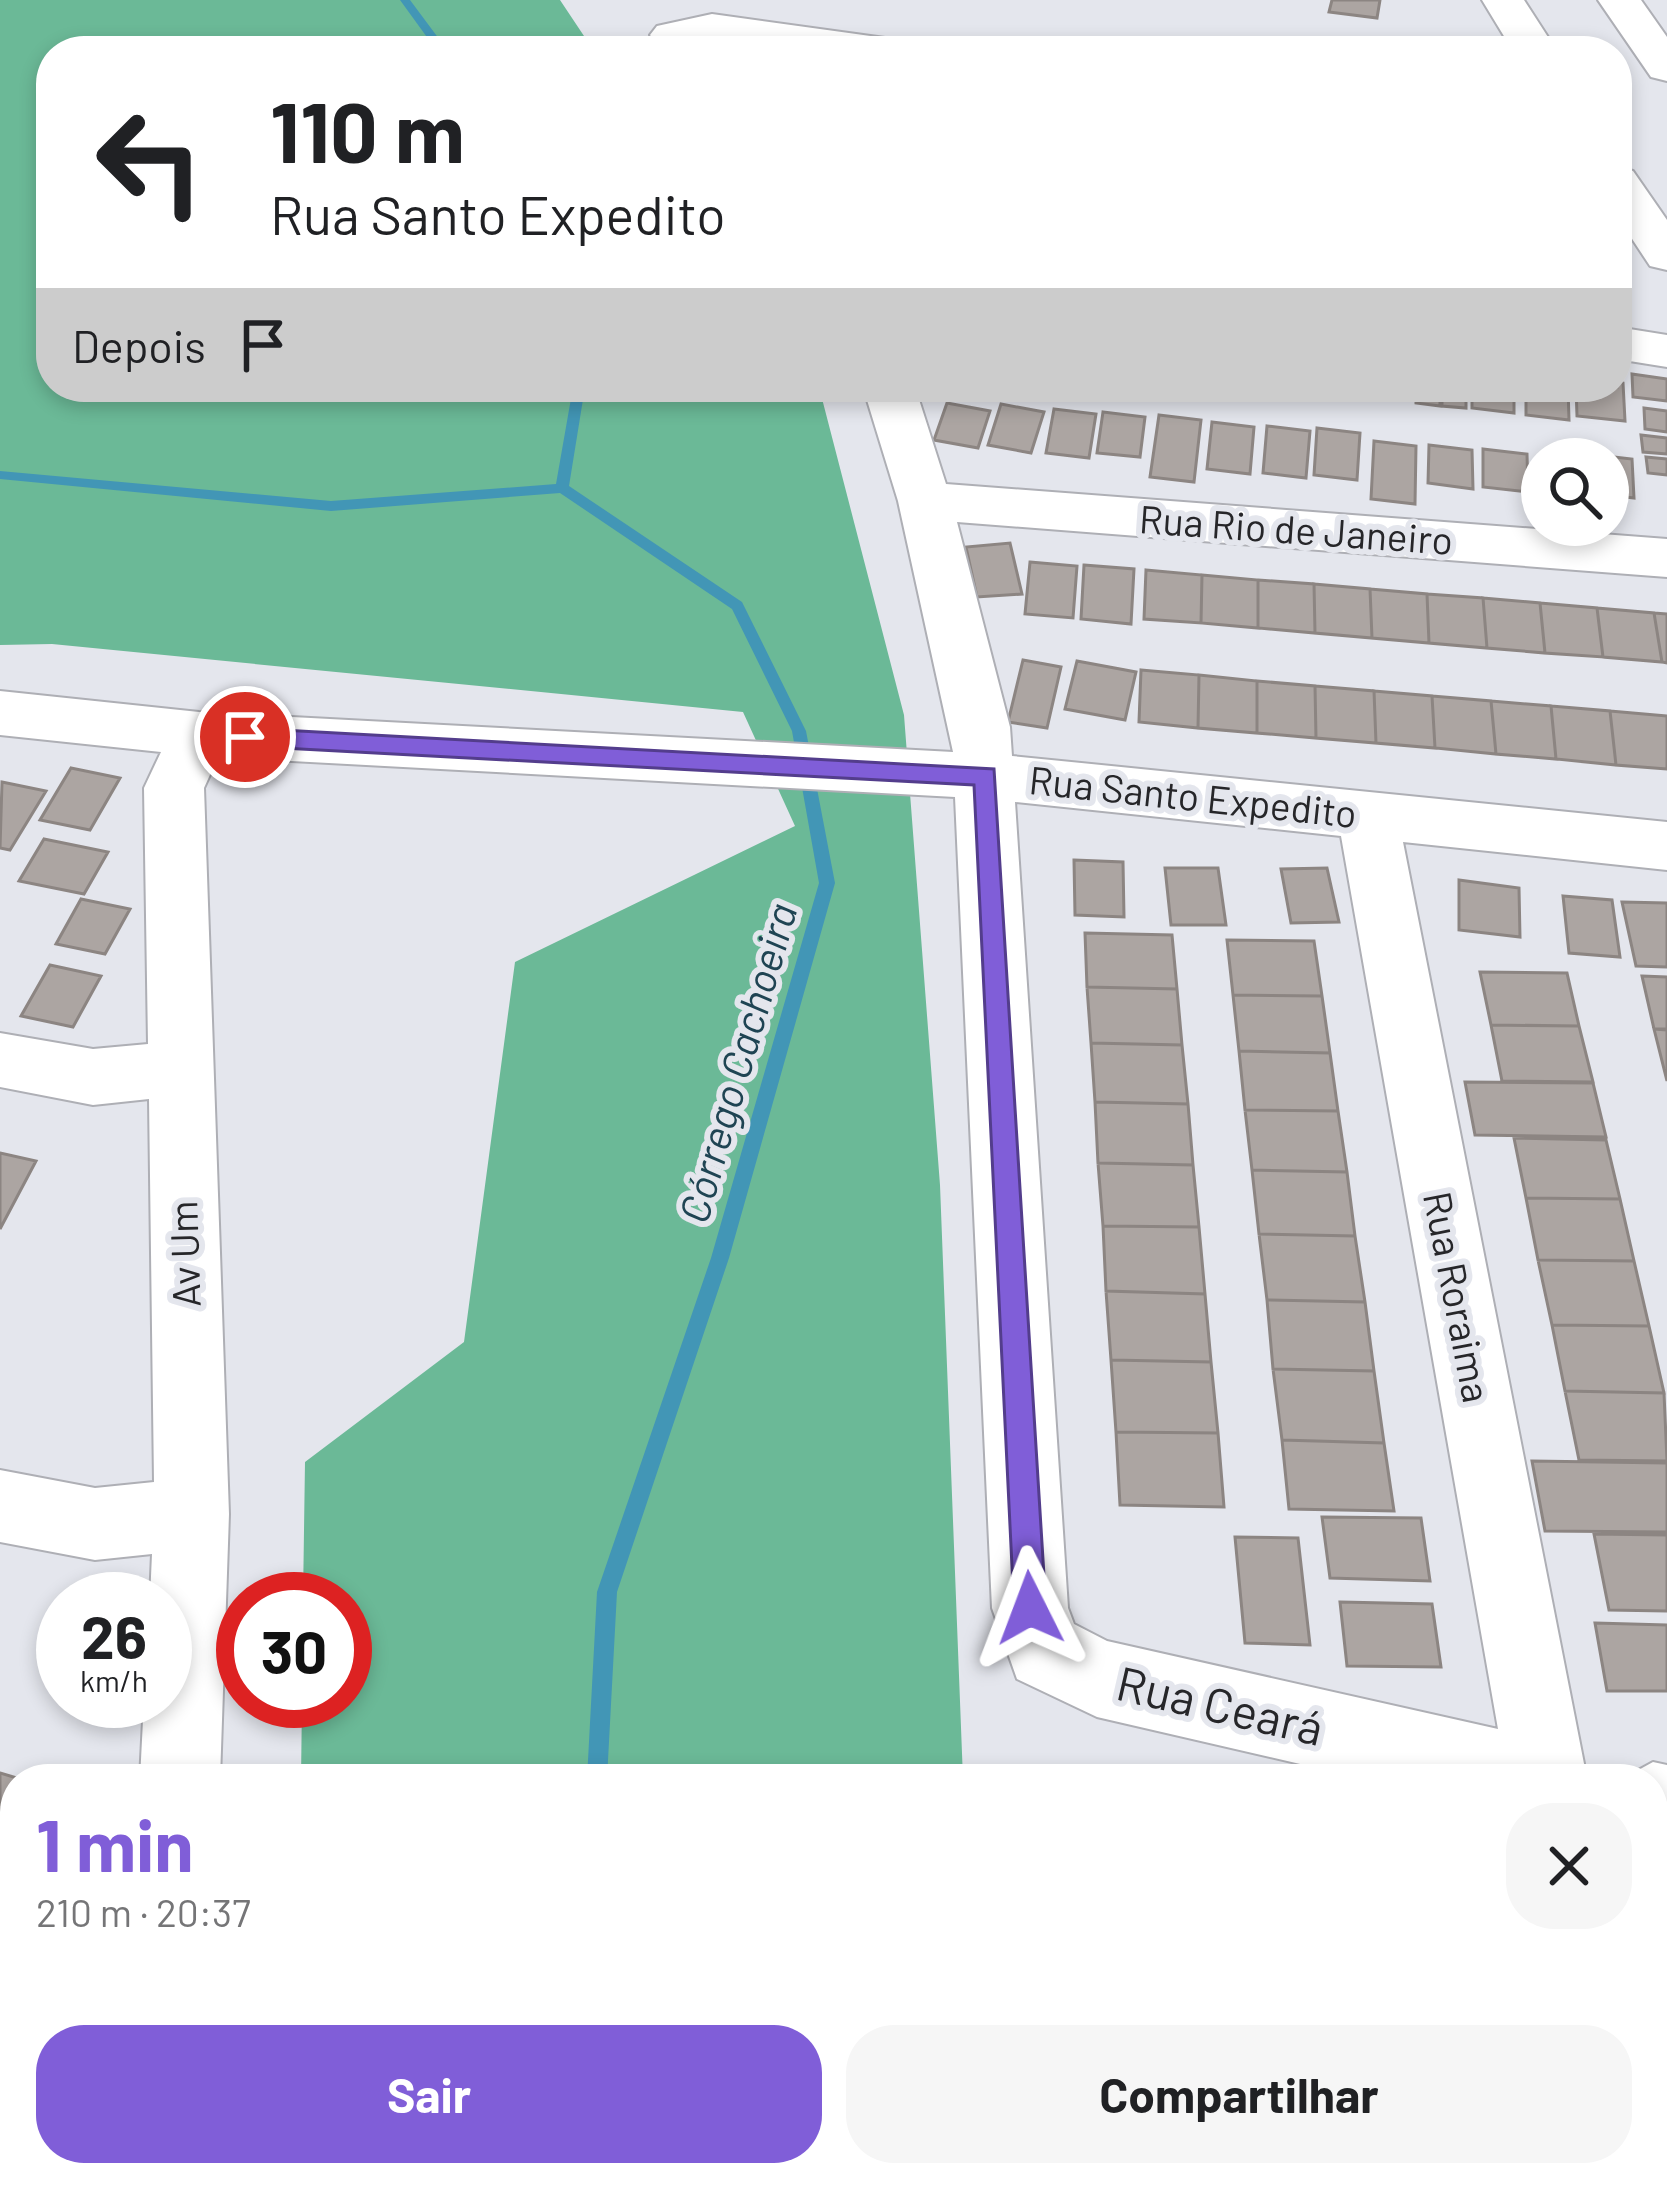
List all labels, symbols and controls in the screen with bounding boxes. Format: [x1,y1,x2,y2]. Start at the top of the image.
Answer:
text: 110 m [270,79,465,180]
icon: left [72,84,228,240]
text: Rua Santo Expedito [270,181,726,246]
icon: arrive [230,312,296,378]
text: Depois [72,318,206,372]
map controls [1521,438,1629,546]
button: search [1521,438,1629,546]
street label: Rua Rio de Janeiro [1138,494,1455,563]
pin [194,686,296,788]
icon: arrive [212,704,278,770]
street label: Rua Santo Expedito [1027,755,1359,836]
water label: Córrego Cachoeira [667,897,807,1228]
street label: Rua Roraima [1415,1187,1502,1406]
street label: Av Um [158,1200,209,1308]
position arrow [967,1545,1093,1671]
speed limit sign: 30 [216,1572,372,1728]
text: 26 [81,1599,147,1671]
street label: Rua Ceará [1112,1652,1329,1756]
text: km/h [80,1662,148,1698]
text: 1 min [36,1800,194,1886]
button: close [1506,1803,1632,1929]
text: 210 m · 20:37 [36,1888,251,1935]
button: Sair [36,2025,822,2163]
button: Compartilhar [846,2025,1632,2163]

